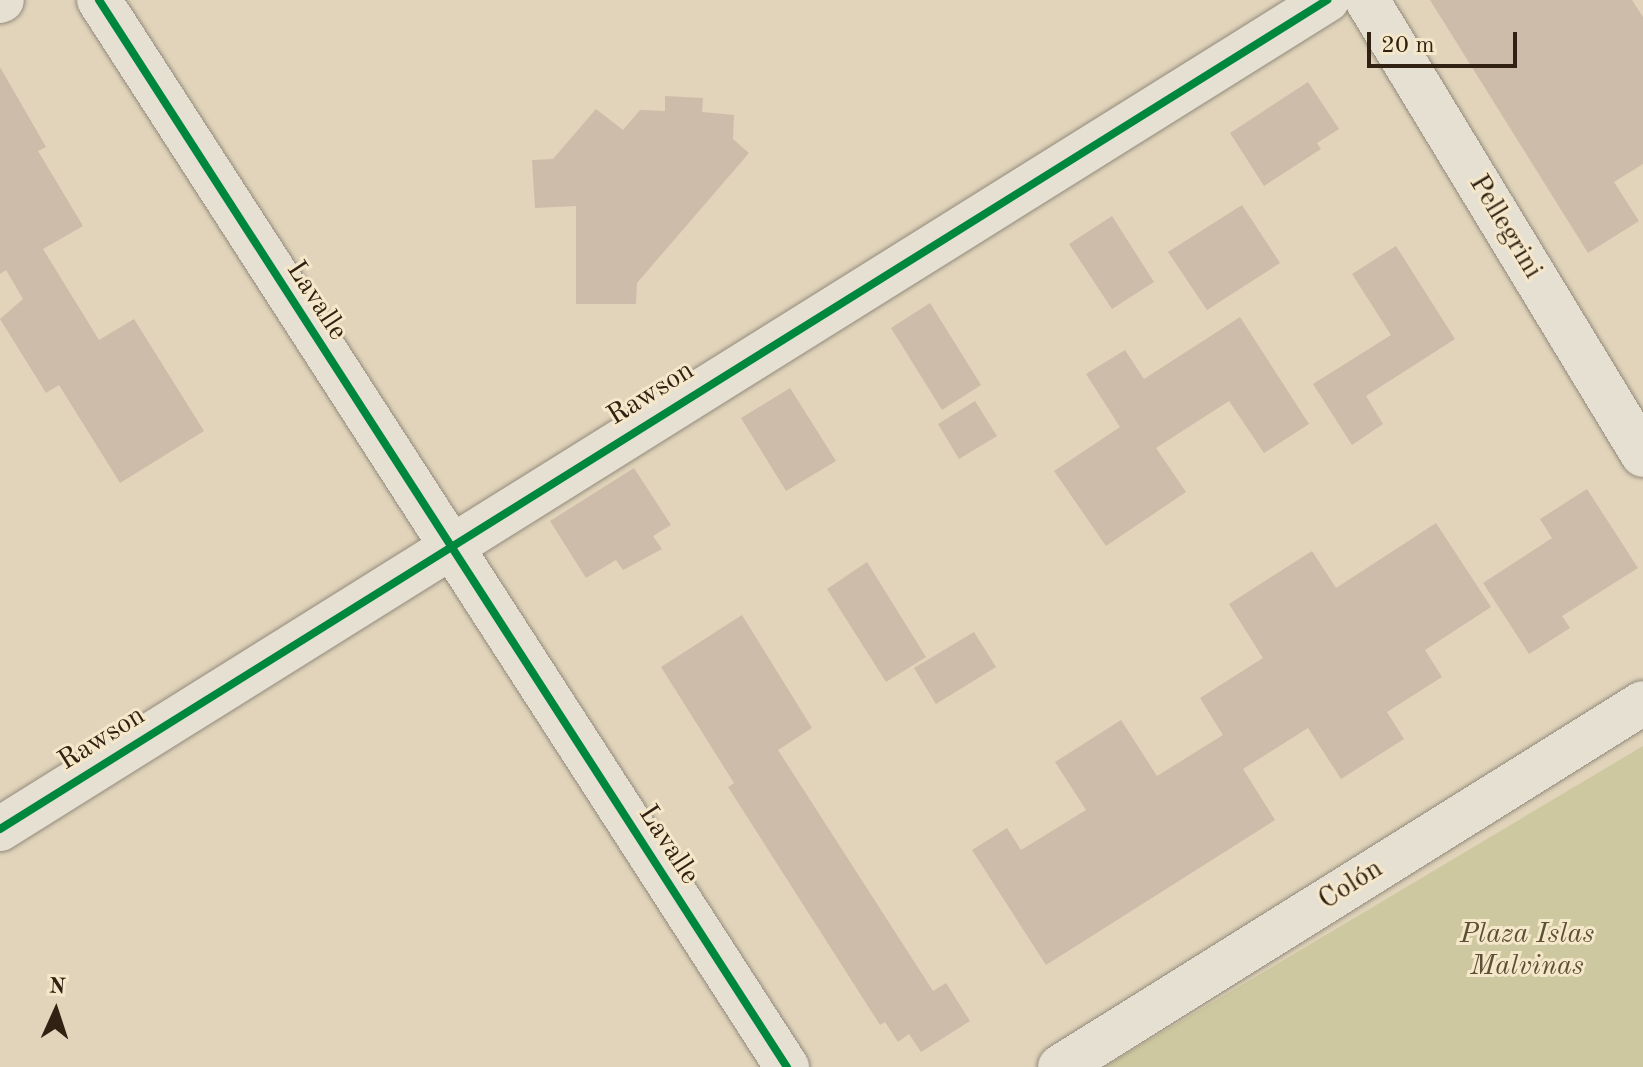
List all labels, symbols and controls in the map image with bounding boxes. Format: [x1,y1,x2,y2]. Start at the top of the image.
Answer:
scale bar [1371,16,1521,66]
text: 20 m [1381,34,1435,58]
street label: Pellegrini [1461,169,1549,285]
street label: Lavalle [278,255,354,347]
street label: Rawson [601,354,701,434]
street label: Rawson [52,699,152,779]
street label: Lavalle [630,799,706,891]
street label: Colón [1313,852,1389,918]
park label: Plaza Islas Malvinas [1460,918,1594,984]
north arrow [16,971,96,1051]
text: N [48,976,66,998]

